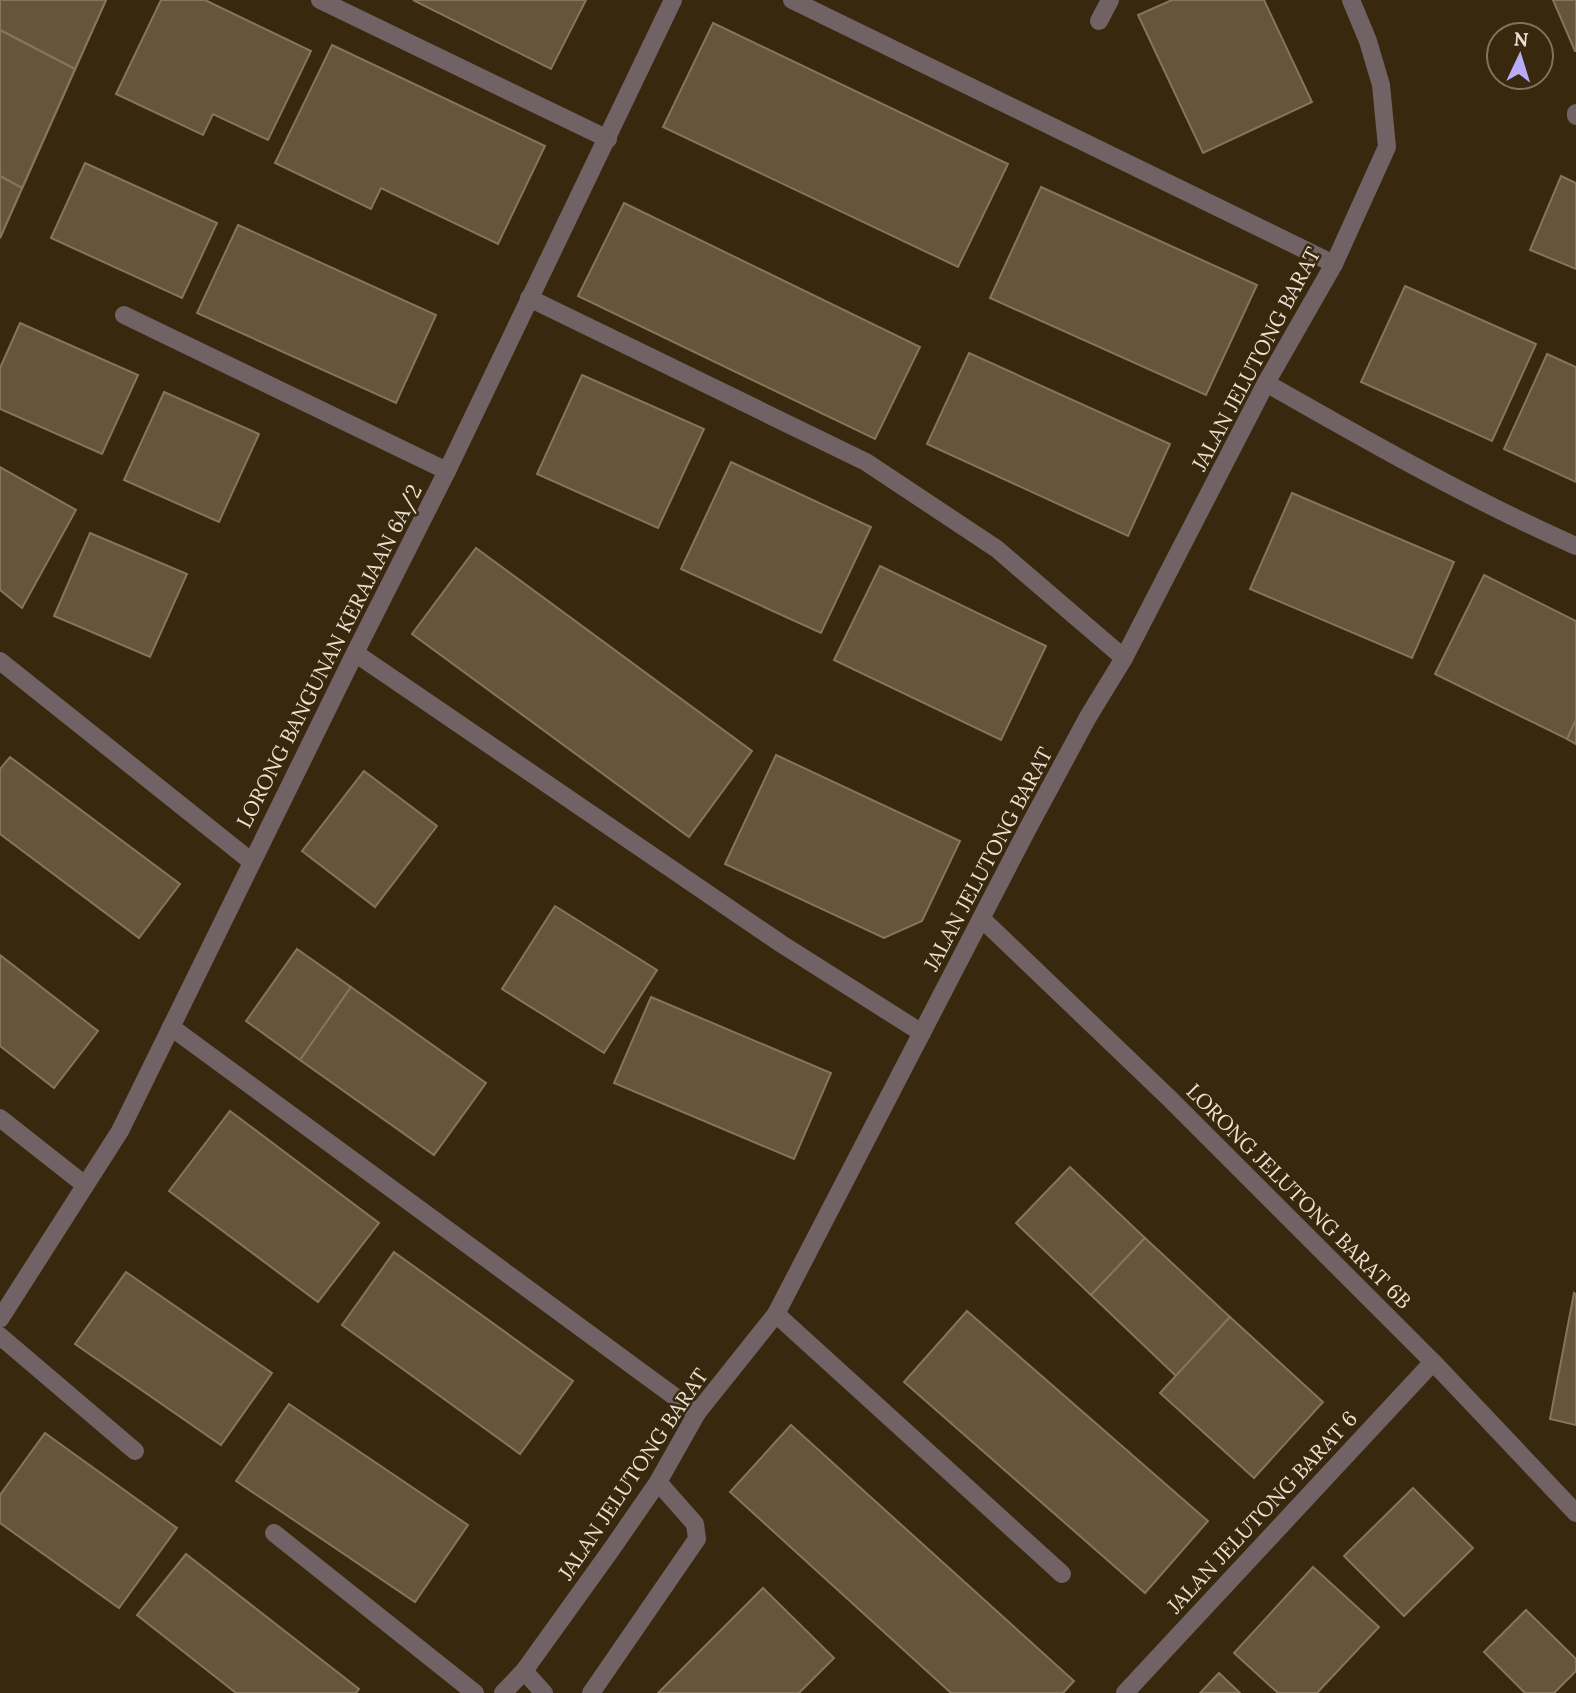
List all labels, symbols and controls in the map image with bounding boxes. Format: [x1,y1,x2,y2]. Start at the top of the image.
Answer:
north arrow [1485,21,1555,91]
text: N [1513,27,1530,52]
street label: JALAN JELUTONG BARAT [1185,243,1326,476]
street label: LORONG BANGUNAN KERAJAAN 6A/2 [230,480,428,832]
street label: JALAN JELUTONG BARAT [917,743,1058,976]
street label: LORONG JELUTONG BARAT 6B [1181,1078,1417,1314]
street label: JALAN JELUTONG BARAT [552,1363,714,1586]
street label: JALAN JELUTONG BARAT 6 [1160,1405,1363,1620]

